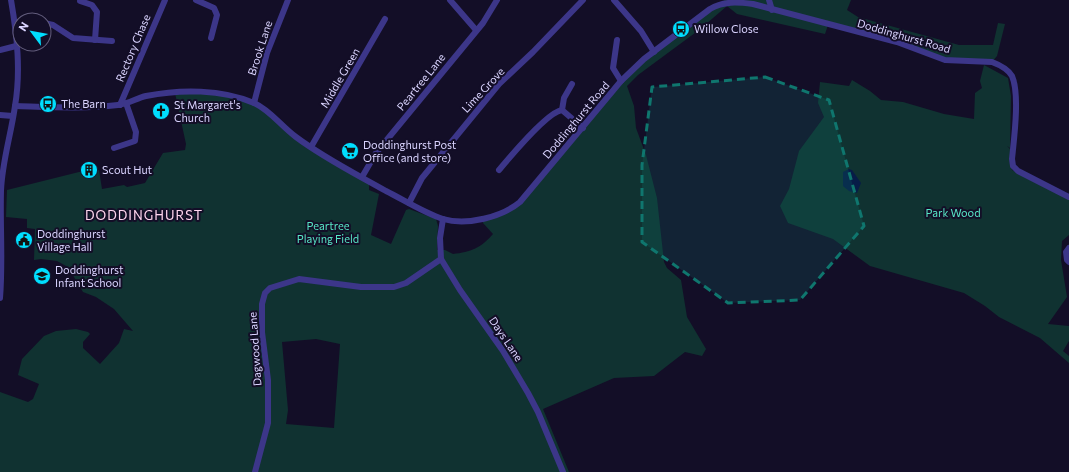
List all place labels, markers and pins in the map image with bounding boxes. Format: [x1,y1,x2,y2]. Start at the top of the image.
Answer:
bus stop icon: Willow Close [671,19,691,39]
place label: Willow Close [694,22,759,35]
bus stop icon: The Barn [38,94,58,114]
place label: The Barn [61,97,106,110]
place label: St Margaret's Church [174,98,241,124]
church icon: St Margaret's Church [151,101,171,121]
place label: Doddinghurst Post Office (and store) [363,138,457,164]
supermarket icon: Doddinghurst Post Office (and store) [340,141,360,161]
building icon: Scout Hut [79,160,99,180]
place label: Scout Hut [102,163,153,176]
place label: Doddinghurst Village Hall [37,227,106,253]
public building icon: Doddinghurst Village Hall [14,230,34,250]
place label: Doddinghurst Infant School [55,263,124,289]
school or university icon: Doddinghurst Infant School [32,266,52,286]

